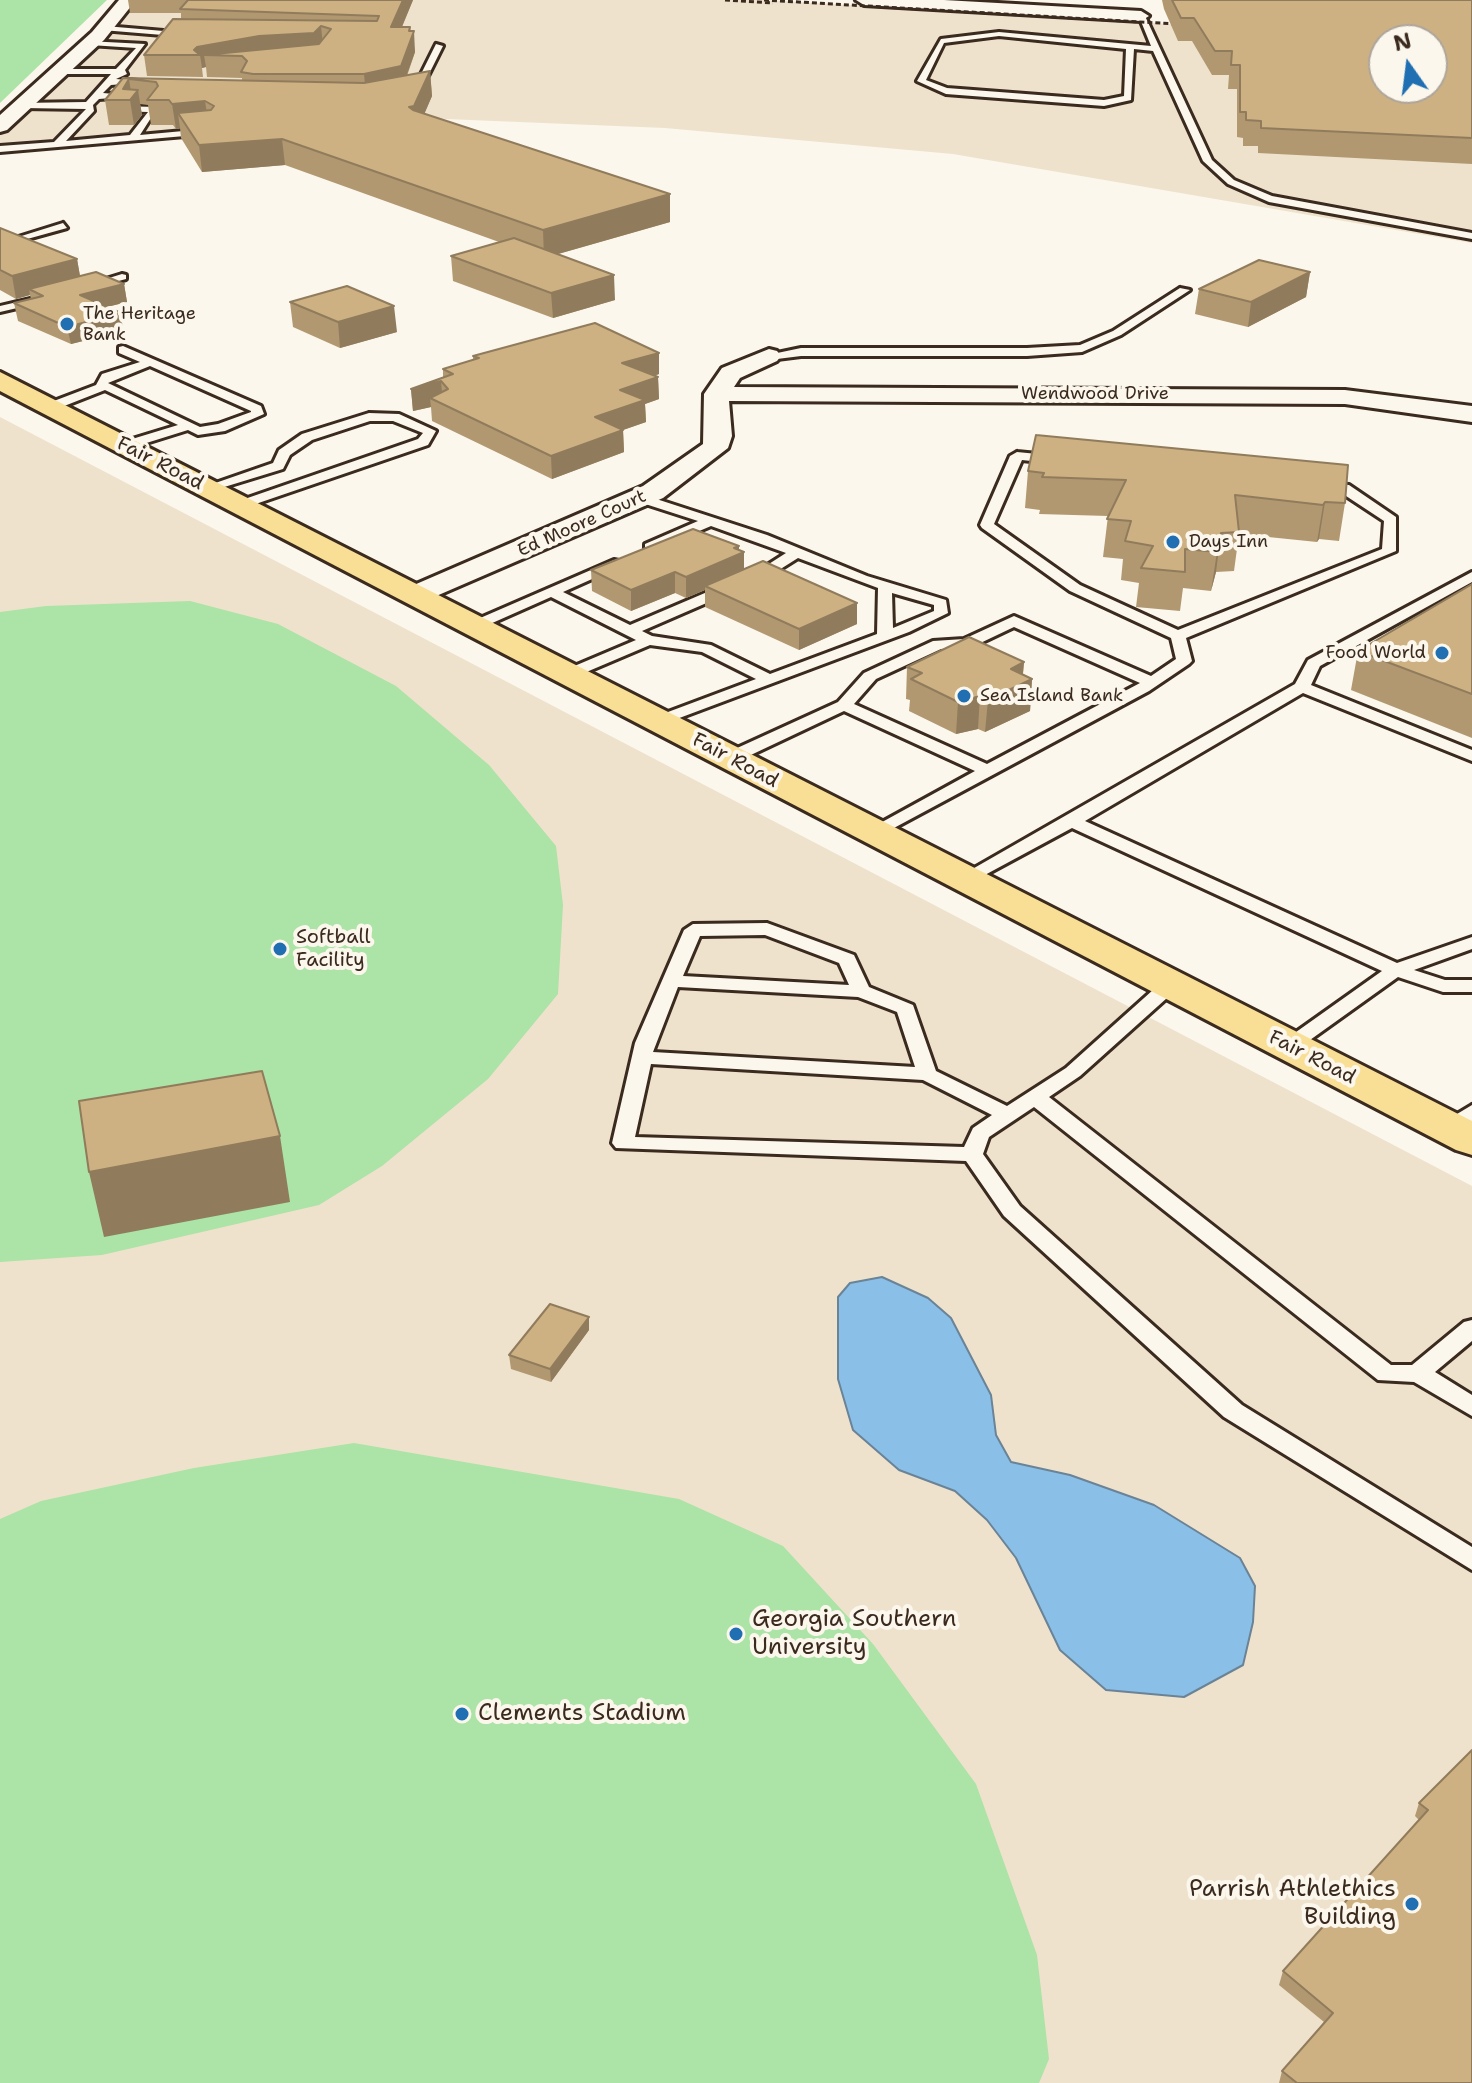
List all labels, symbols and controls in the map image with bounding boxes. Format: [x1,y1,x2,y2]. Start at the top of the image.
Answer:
north arrow [1368,24,1448,104]
text: N [1391,26,1415,58]
place label: The Heritage Bank [83,303,196,346]
marker: The Heritage Bank [58,315,76,333]
street label: Wendwood Drive [1021,383,1169,405]
street label: Fair Road [113,432,207,496]
street label: Ed Moore Court [514,486,650,562]
place label: Days Inn [1189,531,1268,553]
marker: Days Inn [1164,533,1182,551]
place label: Food World [1325,642,1426,664]
marker: Food World [1433,644,1451,662]
place label: Sea Island Bank [980,685,1123,707]
marker: Sea Island Bank [955,687,973,705]
street label: Fair Road [688,728,782,794]
place label: Softball Facility [296,926,371,973]
marker: Softball Facility [271,940,289,958]
street label: Fair Road [1265,1026,1359,1090]
place label: Georgia Southern University [752,1606,956,1662]
marker: Georgia Southern University [727,1625,745,1643]
place label: Clements Stadium [478,1700,686,1728]
marker: Clements Stadium [453,1705,471,1723]
place label: Parrish Athlethics Building [1189,1876,1396,1932]
marker: Parrish Athlethics Building [1403,1895,1421,1913]

